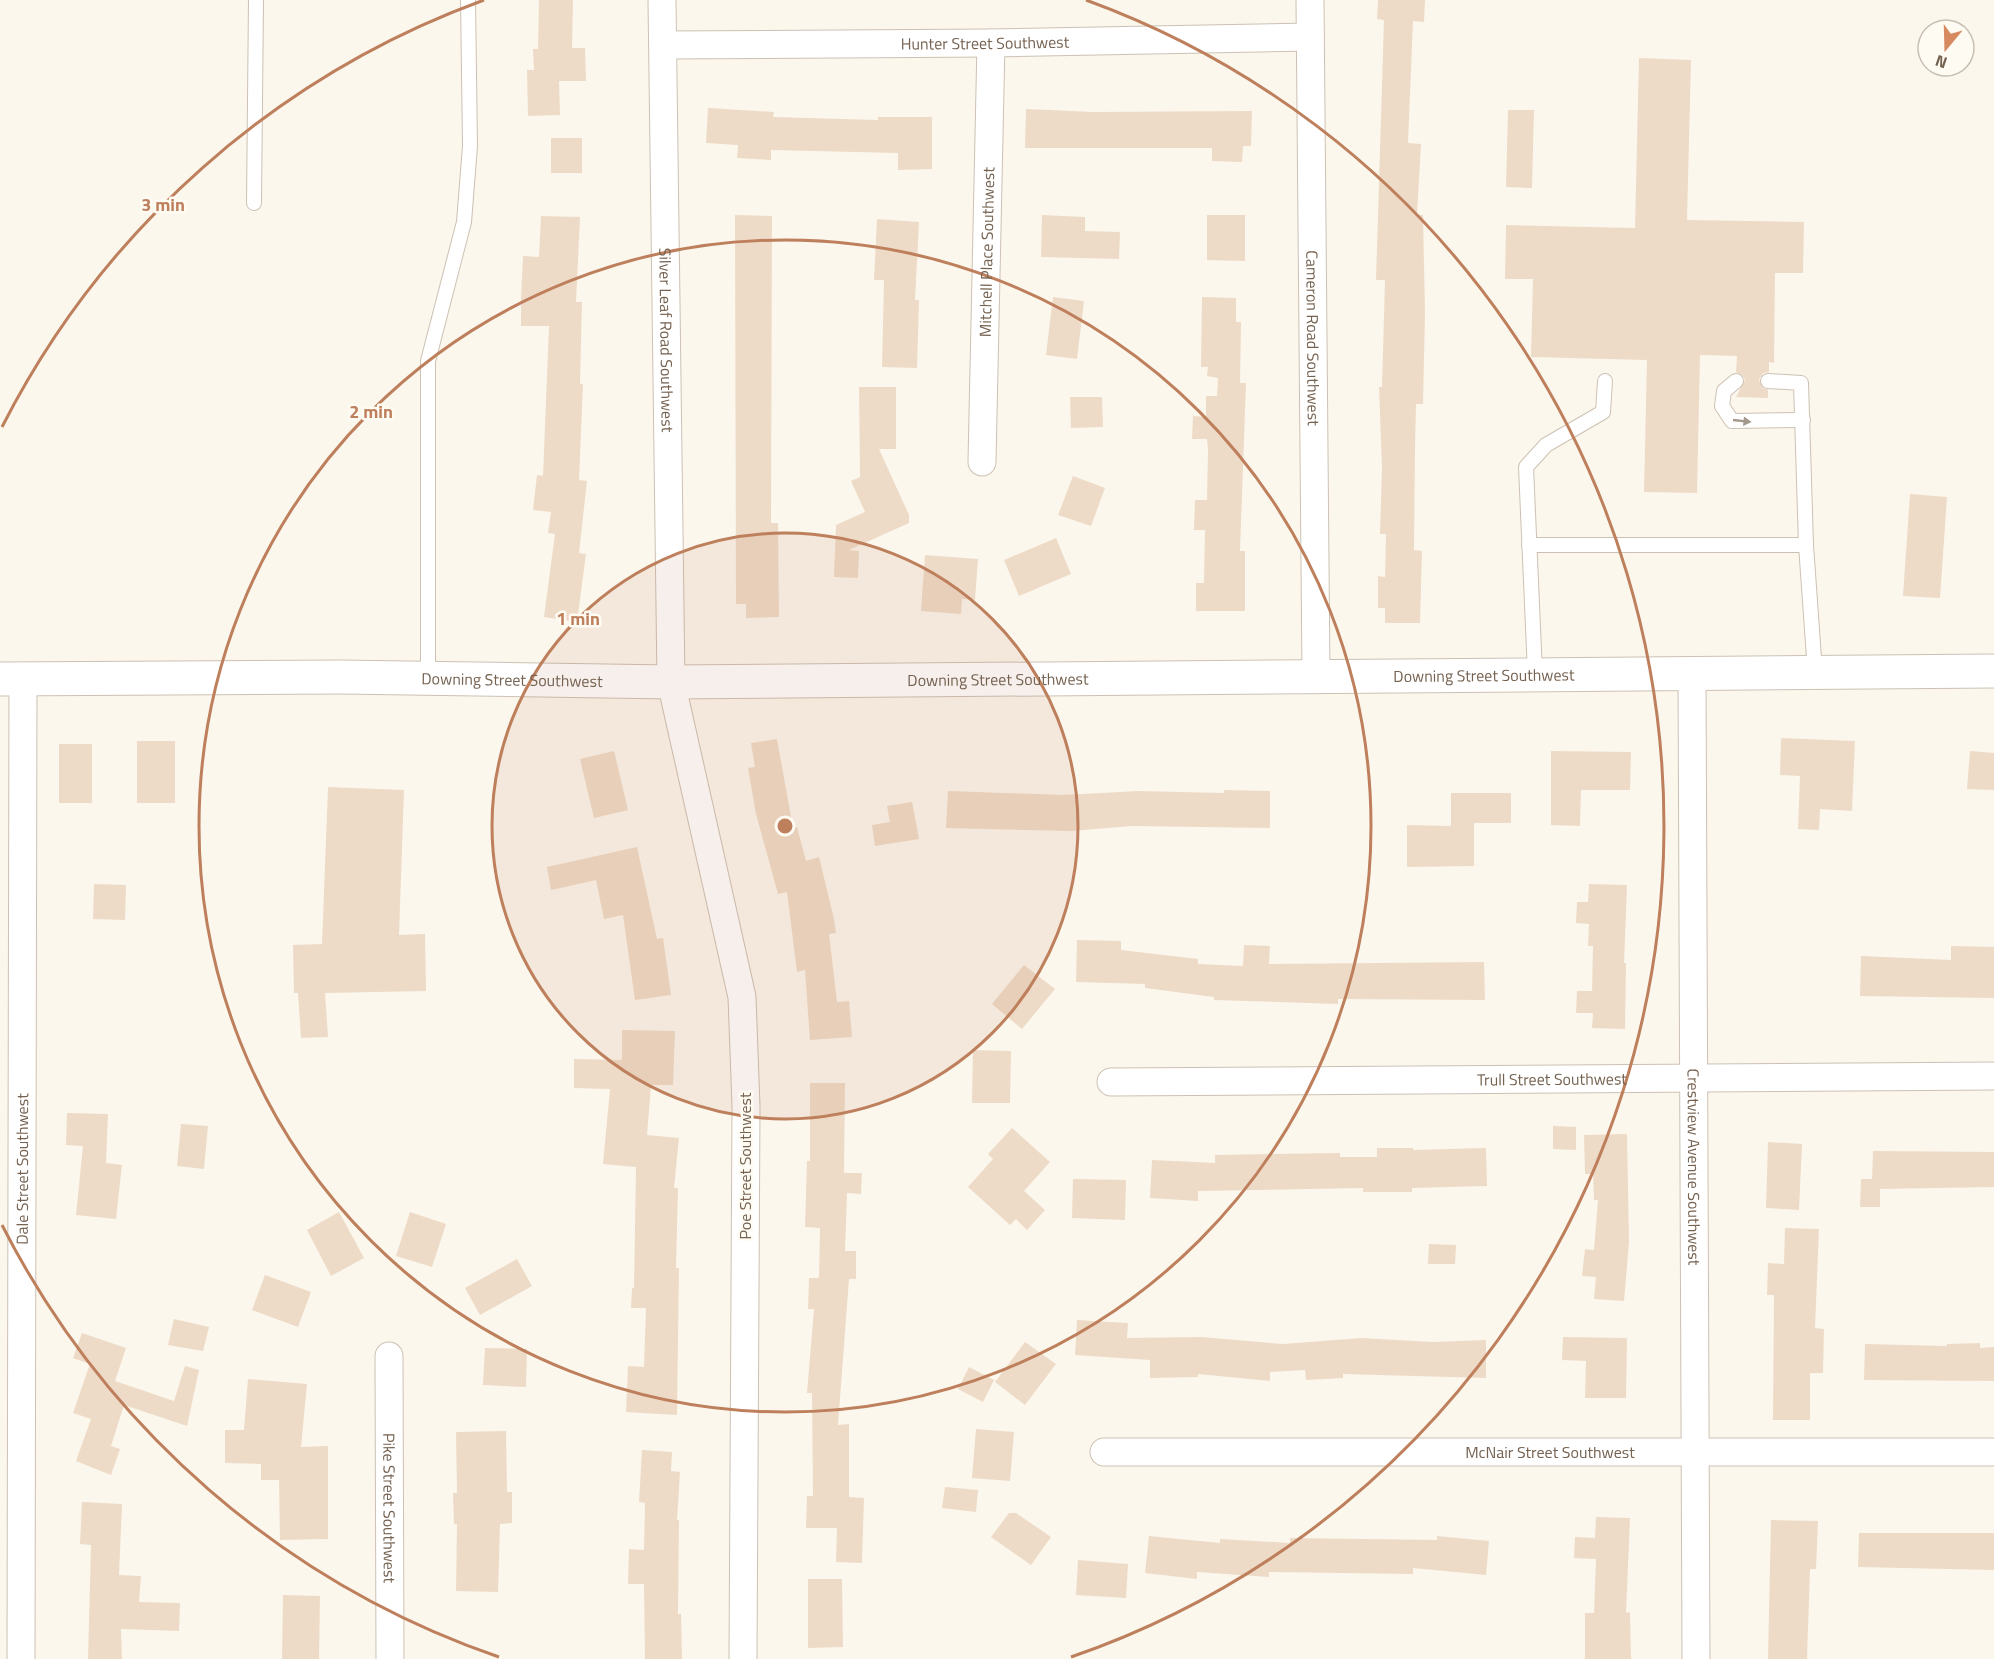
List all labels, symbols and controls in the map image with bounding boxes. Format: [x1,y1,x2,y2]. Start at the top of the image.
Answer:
north arrow [1916,18,1976,78]
street label: Hunter Street Southwest [901,30,1070,56]
text: N [1932,49,1950,75]
street label: Mitchell Place Southwest [973,166,1000,337]
text: 3 min [141,191,185,218]
street label: Silver Leaf Road Southwest [653,248,680,433]
street label: Cameron Road Southwest [1300,250,1326,426]
text: 2 min [349,398,393,425]
one-way arrow [1733,417,1752,426]
text: 1 min [556,605,600,632]
street label: Downing Street Southwest [1393,662,1575,688]
street label: Downing Street Southwest [421,666,603,693]
street label: Downing Street Southwest [907,667,1089,692]
centre of rings [775,816,795,836]
street label: Trull Street Southwest [1477,1066,1627,1092]
street label: Crestview Avenue Southwest [1682,1069,1706,1266]
street label: Poe Street Southwest [733,1092,757,1240]
street label: Dale Street Southwest [10,1093,34,1245]
street label: Pike Street Southwest [377,1433,402,1583]
street label: McNair Street Southwest [1465,1440,1635,1464]

